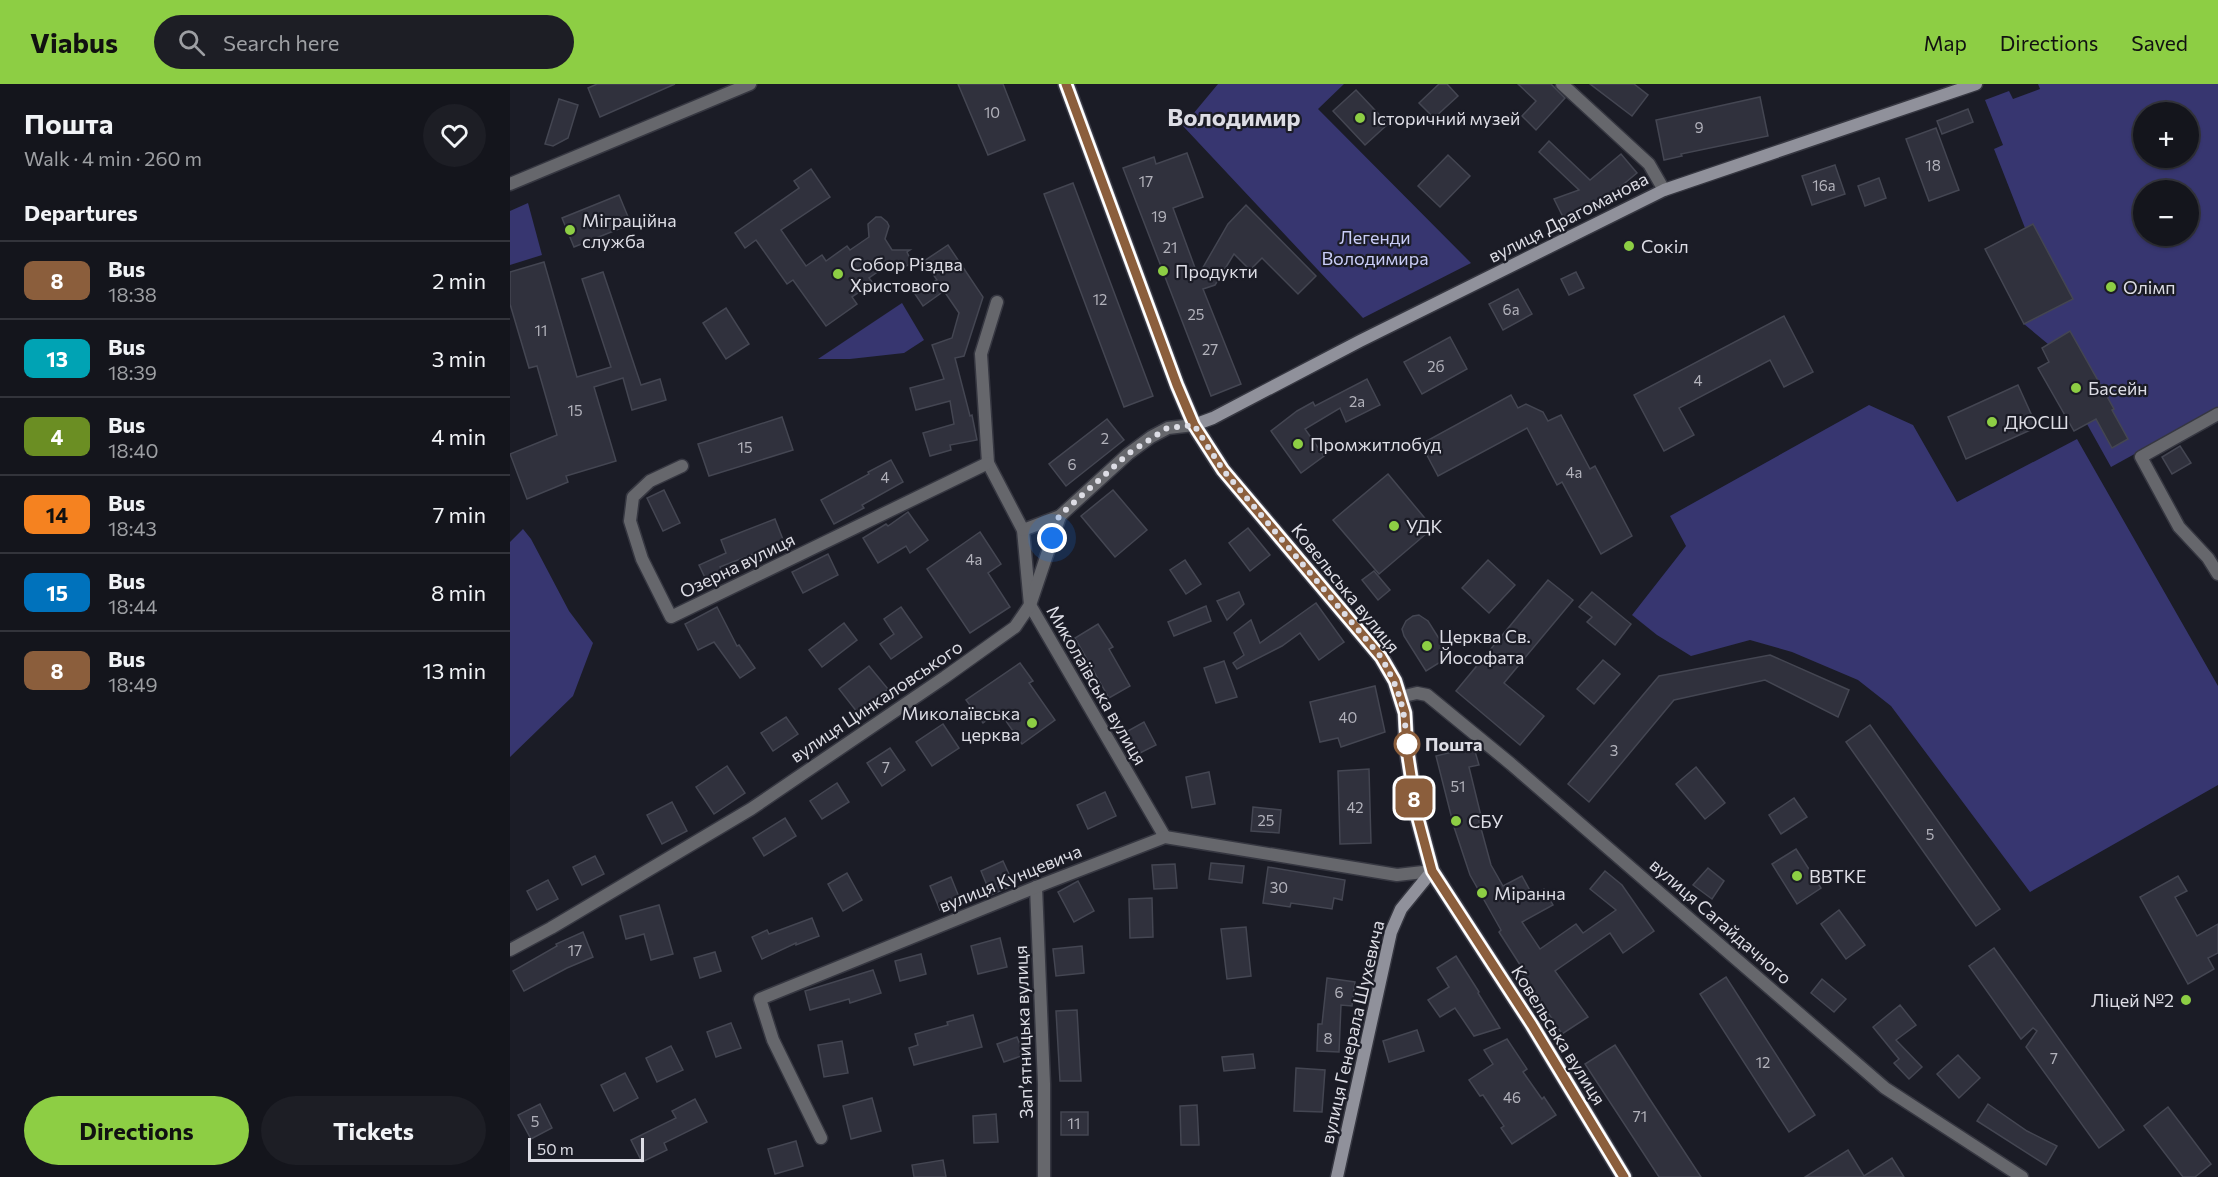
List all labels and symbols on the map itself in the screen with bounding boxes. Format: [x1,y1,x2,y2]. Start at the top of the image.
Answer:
district label: Володимир [1167,102,1301,131]
house number: 10 [984,103,1000,121]
place label: Історичний музей [1372,107,1520,129]
marker: Історичний музей [1353,111,1367,125]
house number: 9 [1694,118,1704,136]
house number: 18 [1925,156,1941,174]
street label: вулиця Драгоманова [1484,167,1652,267]
house number: 17 [1139,172,1153,190]
house number: 16а [1812,176,1836,194]
house number: 19 [1151,207,1167,225]
place label: Міграційна служба [582,209,677,252]
marker: Міграційна служба [563,223,577,237]
park label: Легенди Володимира [1321,226,1429,269]
place label: Сокіл [1641,235,1689,257]
house number: 21 [1163,238,1177,256]
marker: Сокіл [1622,239,1636,253]
place label: Собор Різдва Христового [850,253,963,296]
place label: Продукти [1175,260,1258,282]
marker: Продукти [1156,264,1170,278]
marker: Собор Різдва Христового [831,267,845,281]
place label: Олімп [2123,276,2176,298]
marker: Олімп [2104,280,2118,294]
house number: 12 [1093,290,1107,308]
house number: 6а [1503,300,1519,318]
house number: 25 [1188,305,1204,323]
house number: 11 [535,321,547,339]
house number: 27 [1202,340,1218,358]
house number: 2б [1427,357,1445,375]
house number: 4 [1694,371,1703,389]
place label: Басейн [2088,377,2148,399]
marker: Басейн [2069,381,2083,395]
house number: 2а [1349,392,1365,410]
house number: 15 [567,401,583,419]
place label: ДЮСШ [2004,411,2069,433]
marker: ДЮСШ [1985,415,1999,429]
house number: 2 [1101,429,1109,447]
place label: Промжитлобуд [1310,433,1442,455]
marker: Промжитлобуд [1291,437,1305,451]
house number: 15 [737,438,753,456]
house number: 6 [1067,455,1077,473]
house number: 4а [1566,463,1582,481]
house number: 4 [881,468,890,486]
place label: УДК [1406,515,1443,537]
street label: Ковельська вулиця [1287,519,1405,657]
marker: УДК [1387,519,1401,533]
your location [1037,523,1067,553]
street label: Озерна вулиця [676,528,798,602]
house number: 4а [966,550,982,568]
street label: Миколаївська вулиця [1042,601,1152,769]
place label: Церква Св. Йософата [1439,625,1531,668]
street label: вулиця Цинкаловського [786,635,966,767]
marker: Церква Св. Йософата [1420,639,1434,653]
place label: Миколаївська церква [902,702,1020,745]
house number: 40 [1339,708,1357,726]
marker: Миколаївська церква [1025,716,1039,730]
marker: Пошта [1394,731,1420,757]
place label: Пошта [1425,733,1482,755]
house number: 3 [1610,741,1618,759]
house number: 7 [882,758,890,776]
house number: 51 [1450,777,1466,795]
line badge: 8 [1394,778,1434,818]
house number: 42 [1346,798,1364,816]
place label: СБУ [1468,810,1503,832]
house number: 25 [1258,811,1274,829]
marker: СБУ [1449,814,1463,828]
house number: 5 [1926,825,1934,843]
street label: вулиця Кунцевича [935,839,1085,917]
street label: вулиця Сагайдачного [1646,853,1796,989]
place label: ВВТКЕ [1809,865,1866,887]
marker: ВВТКЕ [1790,869,1804,883]
house number: 30 [1270,878,1288,896]
place label: Міранна [1494,882,1566,904]
marker: Міранна [1475,886,1489,900]
street label: вулиця Генерала Шухевича [1316,918,1388,1146]
house number: 17 [568,941,582,959]
street label: Запʼятницька вулиця [1009,945,1037,1119]
street label: Ковельська вулиця [1507,961,1611,1109]
house number: 6 [1334,983,1344,1001]
place label: Ліцей №2 [2091,989,2174,1011]
marker: Ліцей №2 [2179,993,2193,1007]
house number: 8 [1323,1029,1333,1047]
house number: 7 [2050,1049,2058,1067]
house number: 12 [1756,1053,1770,1071]
house number: 46 [1503,1088,1521,1106]
house number: 71 [1633,1107,1647,1125]
house number: 5 [531,1112,539,1130]
house number: 11 [1068,1114,1080,1132]
scale bar [528,1135,644,1162]

